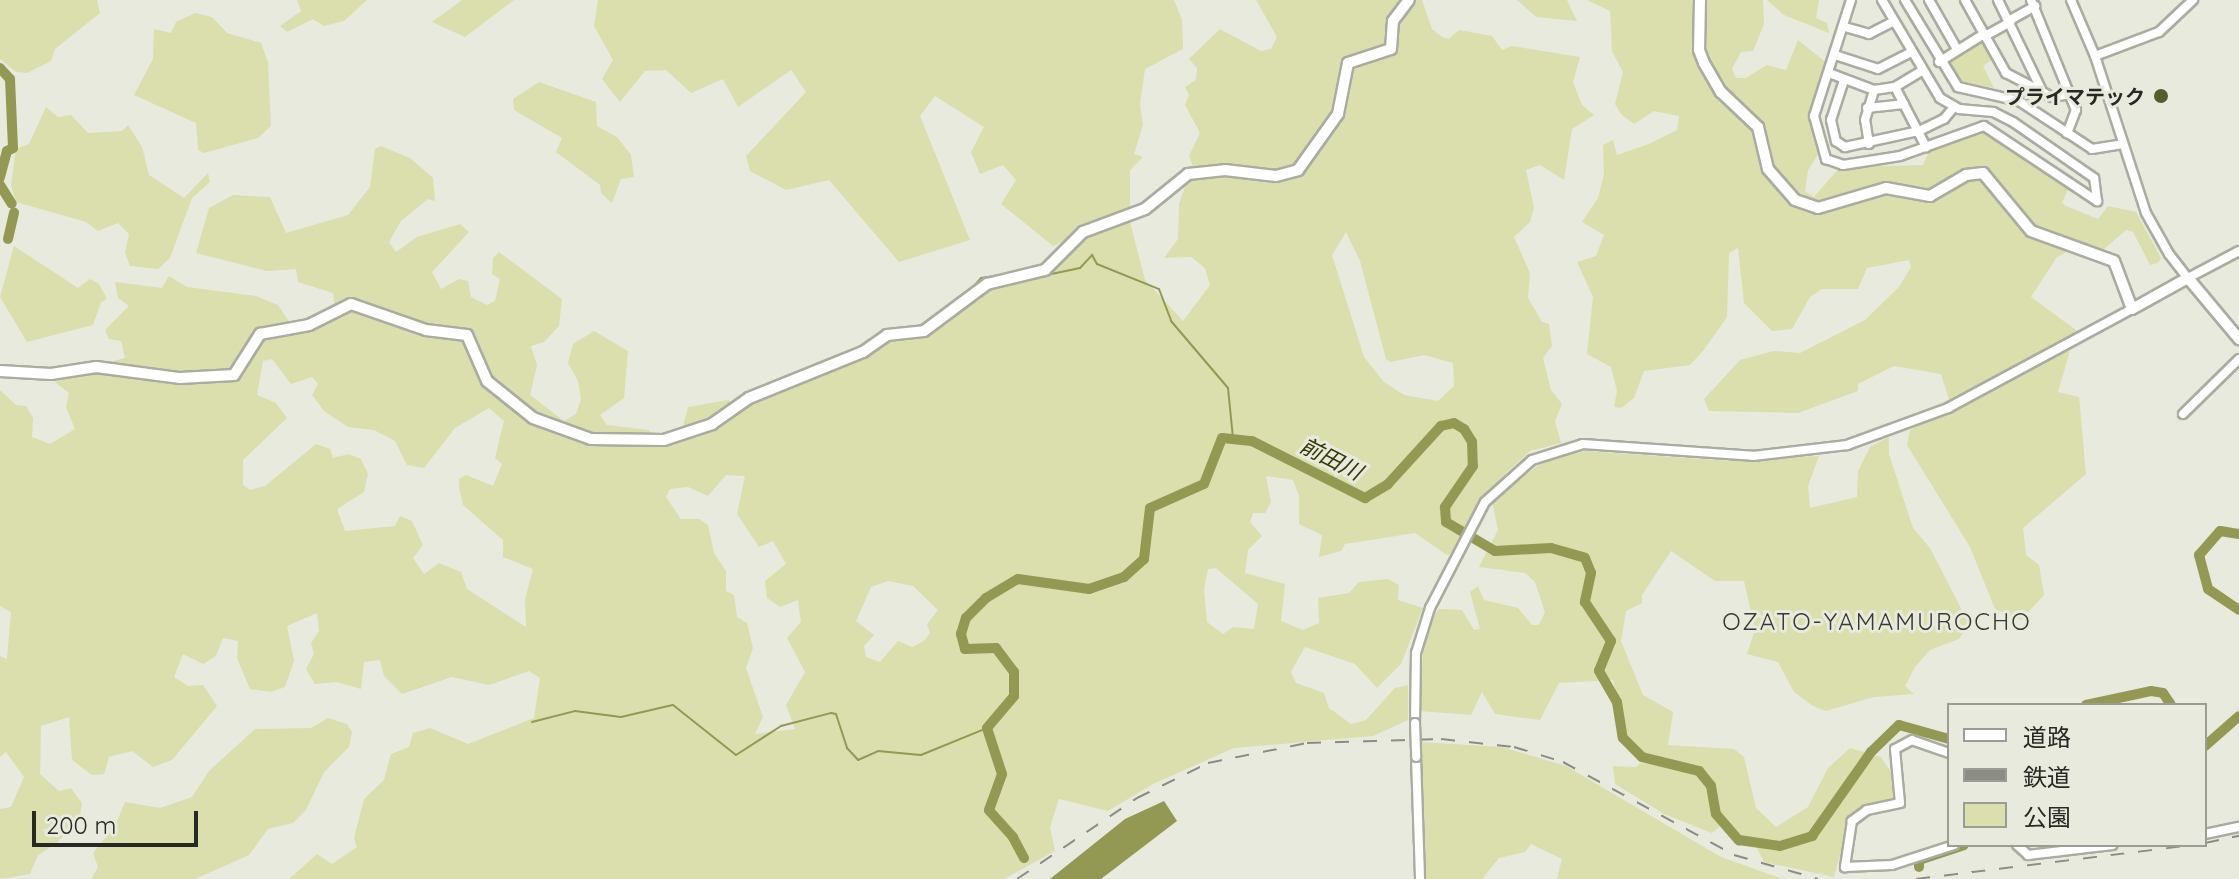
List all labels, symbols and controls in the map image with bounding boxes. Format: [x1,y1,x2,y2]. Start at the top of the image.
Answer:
place label: プライマテック [2005,84,2145,108]
marker: プライマテック [2152,87,2170,105]
water label: 前田川 [1296,432,1366,486]
district label: OZATO-YAMAMUROCHO [1722,608,2032,636]
legend [1947,703,2207,847]
text: 道路 [2023,722,2071,752]
text: 鉄道 [2023,762,2071,792]
scale bar [36,795,202,845]
text: 公園 [2023,802,2071,832]
text: 200 m [46,810,116,840]

